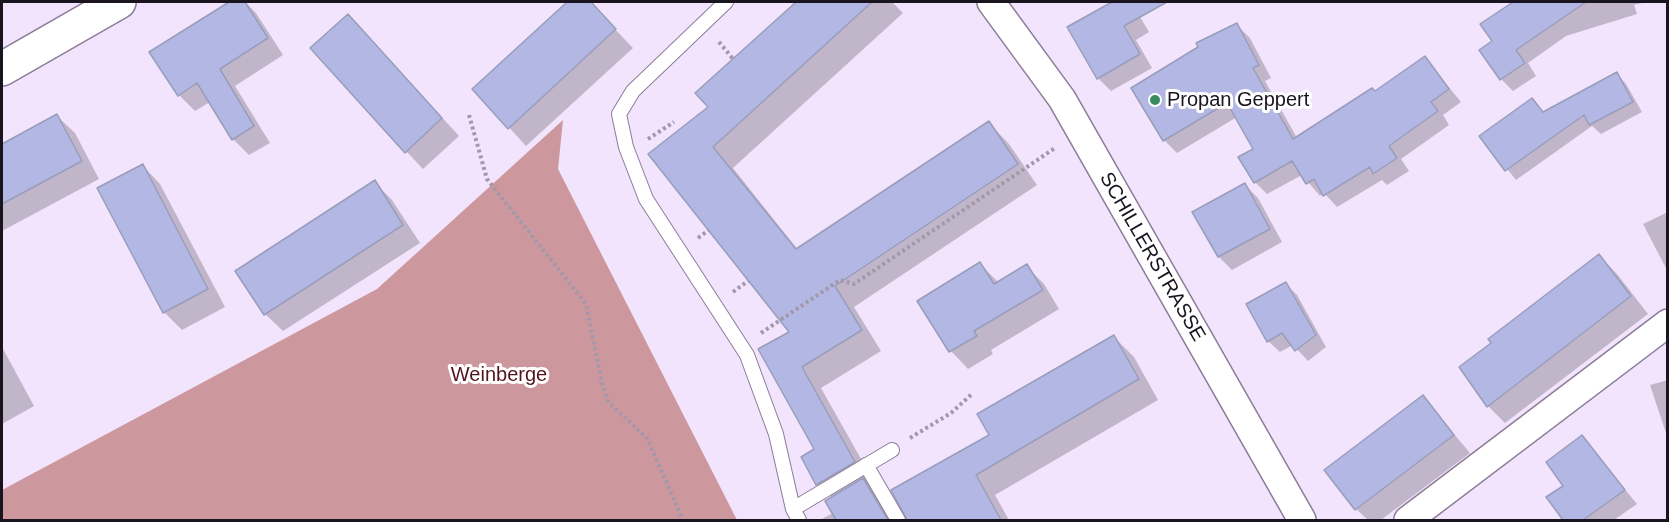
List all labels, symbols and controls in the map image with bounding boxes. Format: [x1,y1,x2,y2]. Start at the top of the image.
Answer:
place label: Propan Geppert [1167,88,1309,112]
marker: Propan Geppert [1148,93,1162,107]
street label: SCHILLERSTRASSE [1094,168,1210,346]
park label: Weinberge [451,363,547,387]

